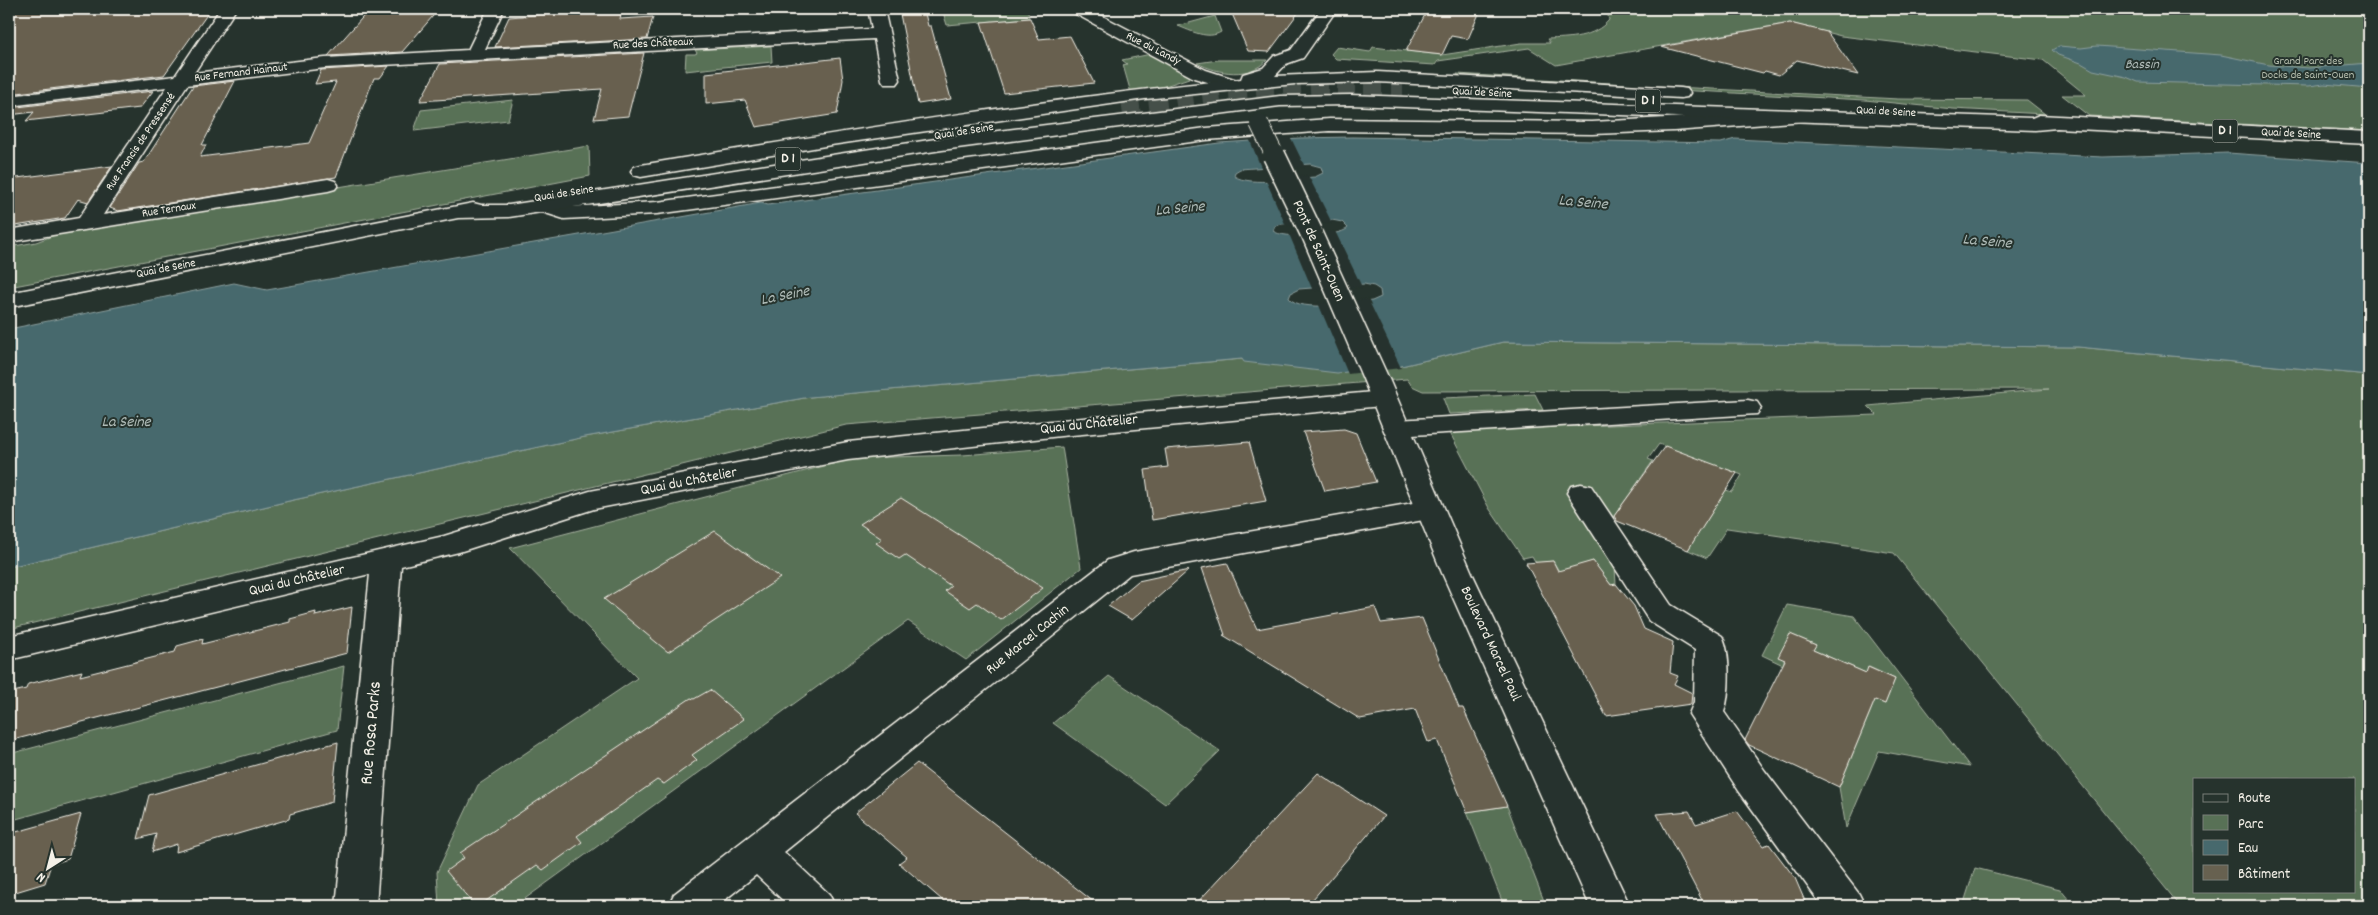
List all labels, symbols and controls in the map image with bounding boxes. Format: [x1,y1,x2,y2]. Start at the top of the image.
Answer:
street label: Rue du Landy [1123,28,1184,71]
street label: Rue des Châteaux [613,33,694,55]
park label: Grand Parc des Docks de Saint-Ouen [2262,53,2355,84]
water label: Bassin [2125,55,2160,75]
street label: Rue Fernand Hainaut [193,59,289,87]
street label: Quai de Seine [1452,83,1512,103]
street label: Rue Francis de Pressensé [102,90,180,194]
road number: D 1 [1636,90,1660,112]
street label: Quai de Seine [1856,102,1916,122]
street label: Quai de Seine [933,119,995,145]
road number: D 1 [2212,120,2238,142]
street label: Quai de Seine [2261,124,2321,144]
road number: D 1 [776,148,800,170]
street label: Quai de Seine [533,181,595,207]
water label: La Seine [1558,189,1609,217]
water label: La Seine [1155,195,1206,223]
street label: Rue Ternaux [141,197,198,223]
street label: Pont de Saint-Ouen [1286,197,1350,305]
water label: La Seine [1962,228,2013,256]
street label: Quai de Seine [135,255,197,283]
water label: La Seine [759,280,812,312]
street label: Quai du Châtelier [1039,409,1139,441]
water label: La Seine [101,411,152,434]
street label: Quai du Châtelier [639,462,739,502]
street label: Quai du Châtelier [247,559,348,603]
street label: Boulevard Marcel Paul [1454,583,1526,706]
street label: Rue Marcel Cachin [981,599,1075,681]
street label: Rue Rosa Parks [355,680,389,786]
legend [2193,778,2356,892]
text: Route [2238,788,2271,810]
text: Parc [2238,814,2263,836]
text: Eau [2238,838,2258,860]
north arrow [22,842,72,892]
text: Bâtiment [2238,864,2291,886]
text: N [33,867,50,887]

